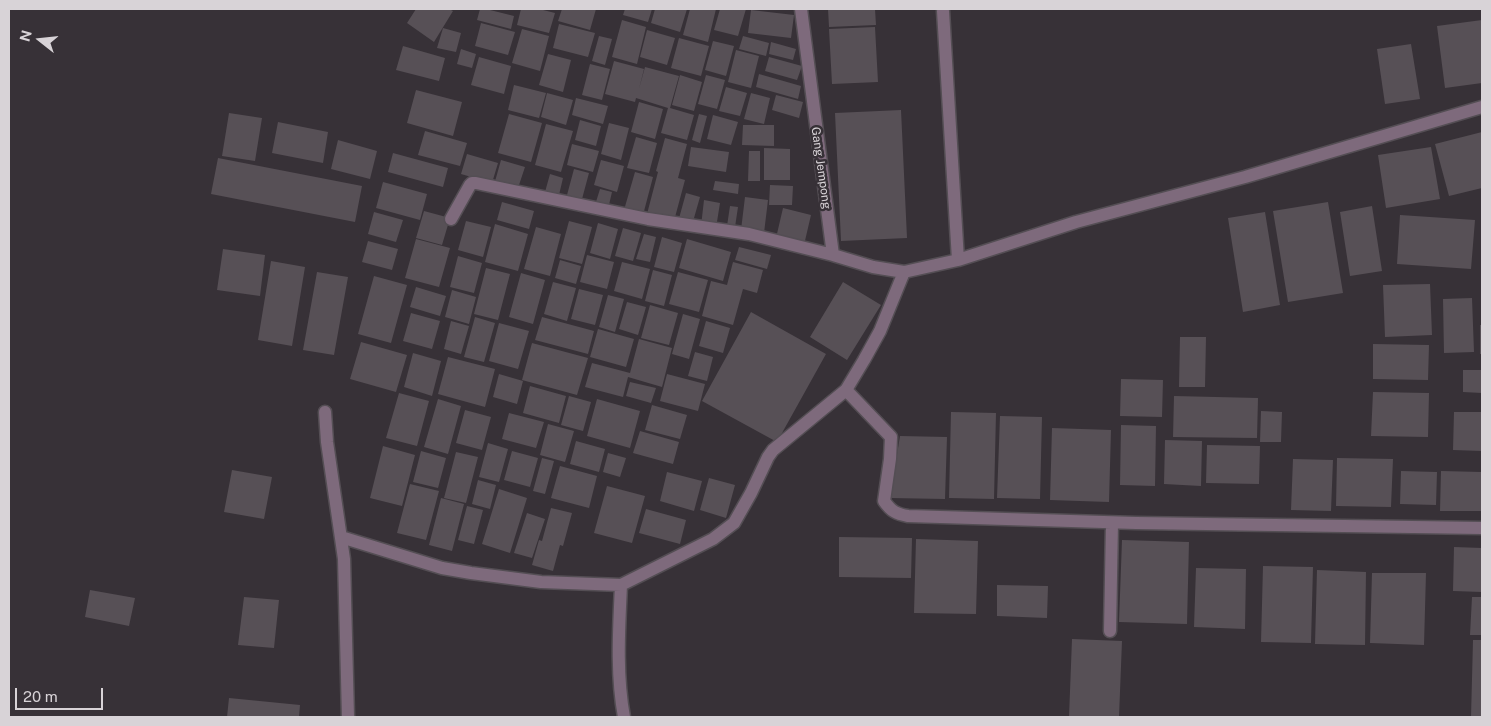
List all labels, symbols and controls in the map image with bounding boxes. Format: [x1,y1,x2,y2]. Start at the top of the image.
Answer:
north arrow [15,15,65,65]
text: N [16,28,35,43]
street label: Gang Jempong [808,126,834,210]
scale bar [18,678,105,710]
text: 20 m [23,688,58,705]

